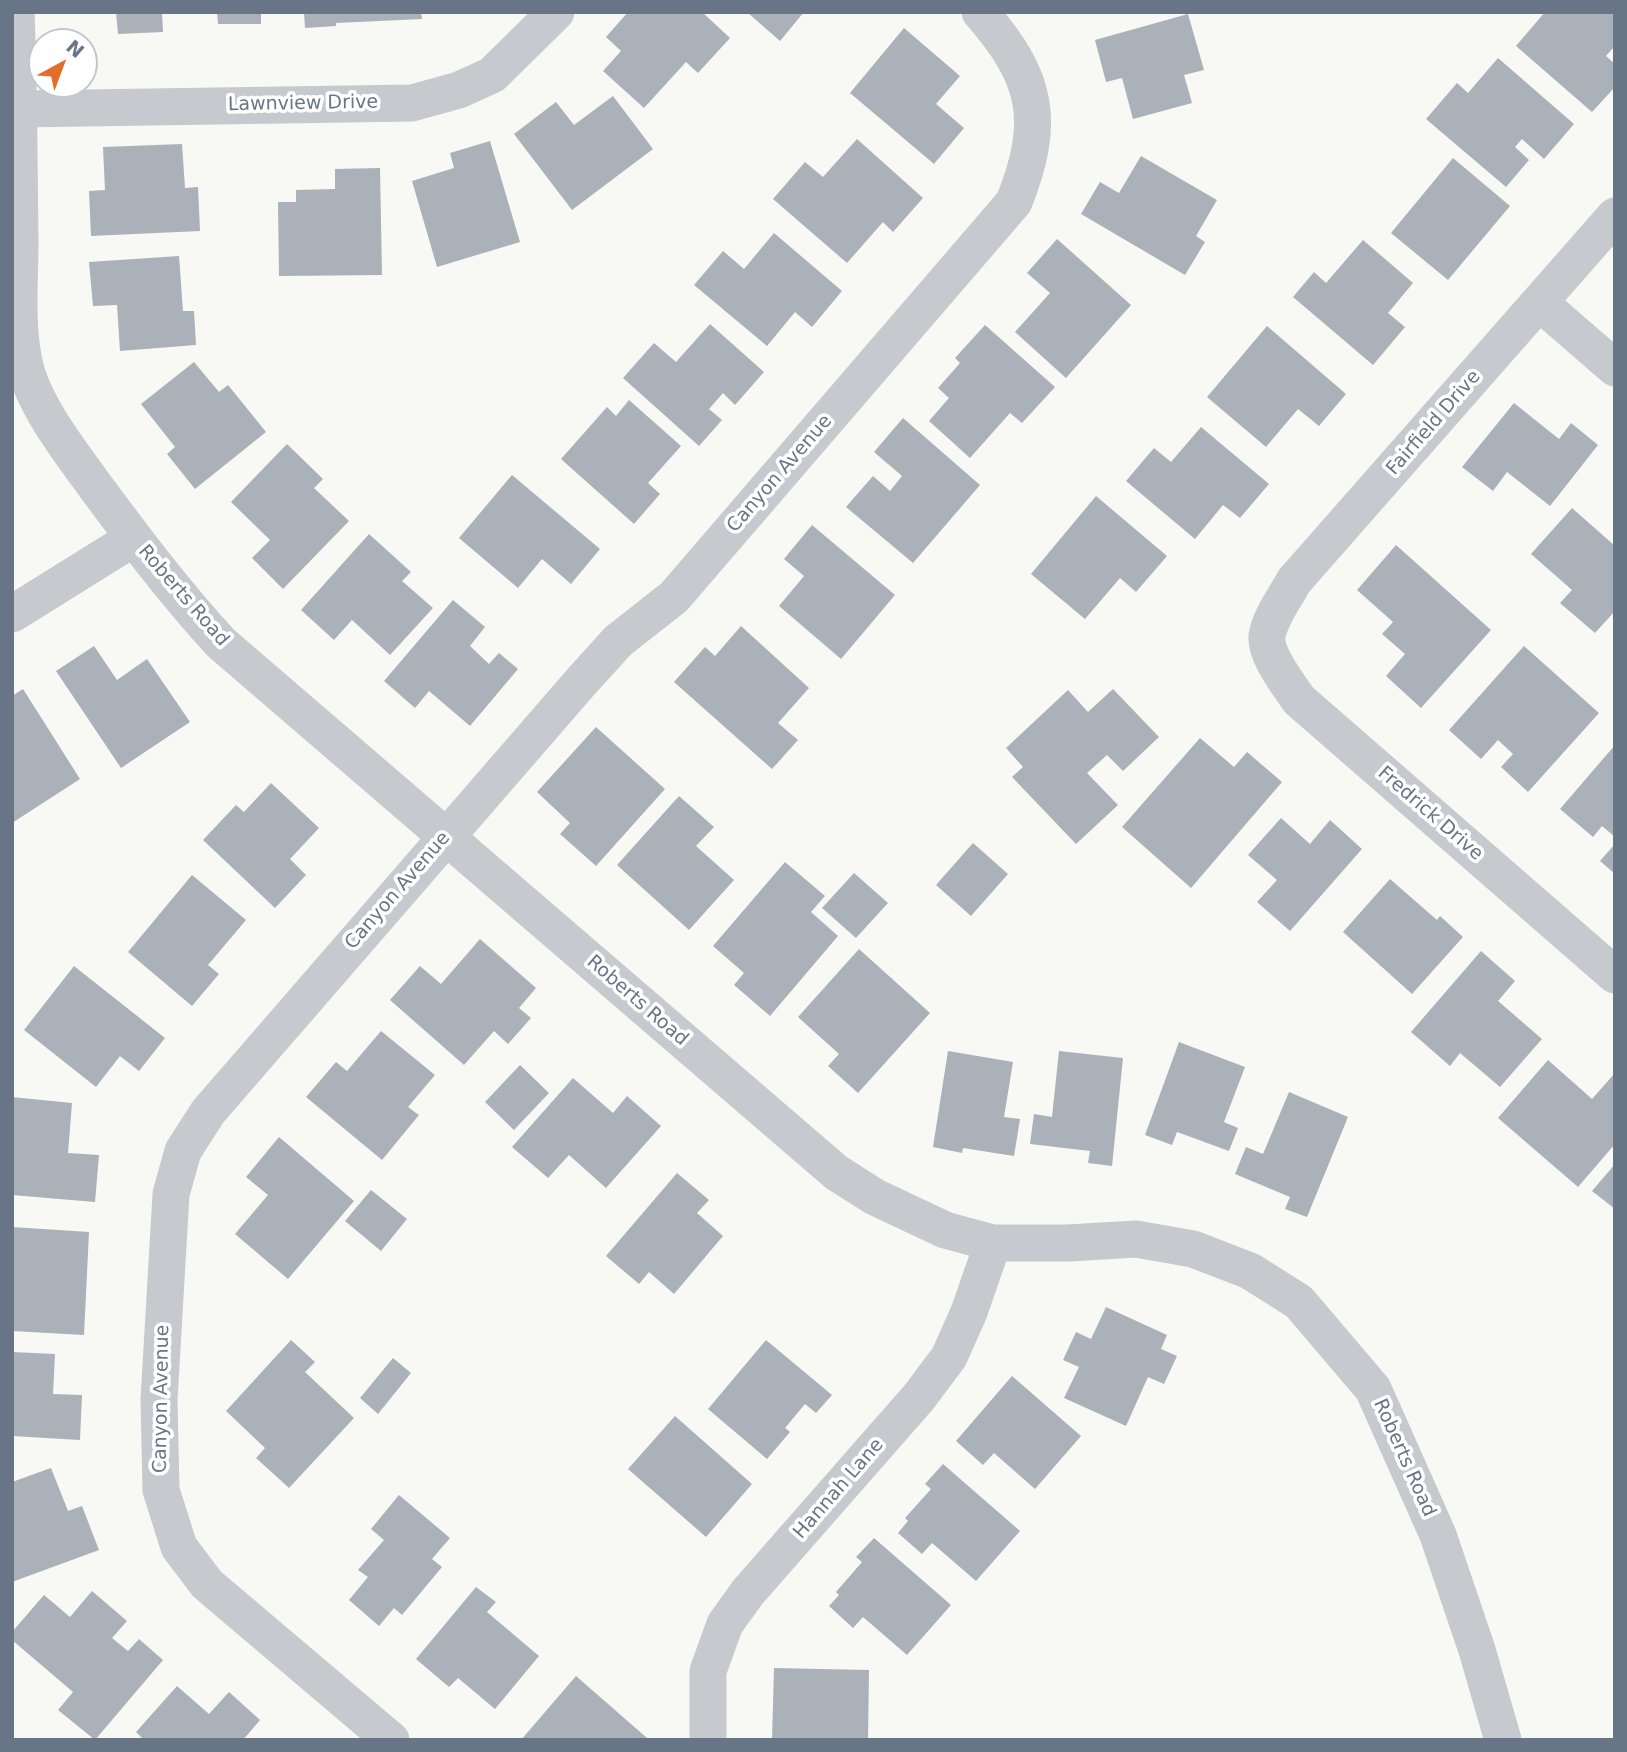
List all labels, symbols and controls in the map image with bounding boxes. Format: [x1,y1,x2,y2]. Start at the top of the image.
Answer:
north arrow [28,28,98,98]
text: N [62,35,89,62]
street label: Lawnview Drive [228,91,378,117]
street label: Fairfield Drive [1382,366,1486,480]
street label: Canyon Avenue [723,410,837,538]
street label: Roberts Road [133,541,233,651]
street label: Fredrick Drive [1373,762,1487,866]
street label: Canyon Avenue [341,827,455,955]
street label: Roberts Road [582,951,692,1051]
street label: Canyon Avenue [149,1325,175,1473]
street label: Roberts Road [1368,1396,1440,1520]
street label: Hannah Lane [789,1434,889,1544]

